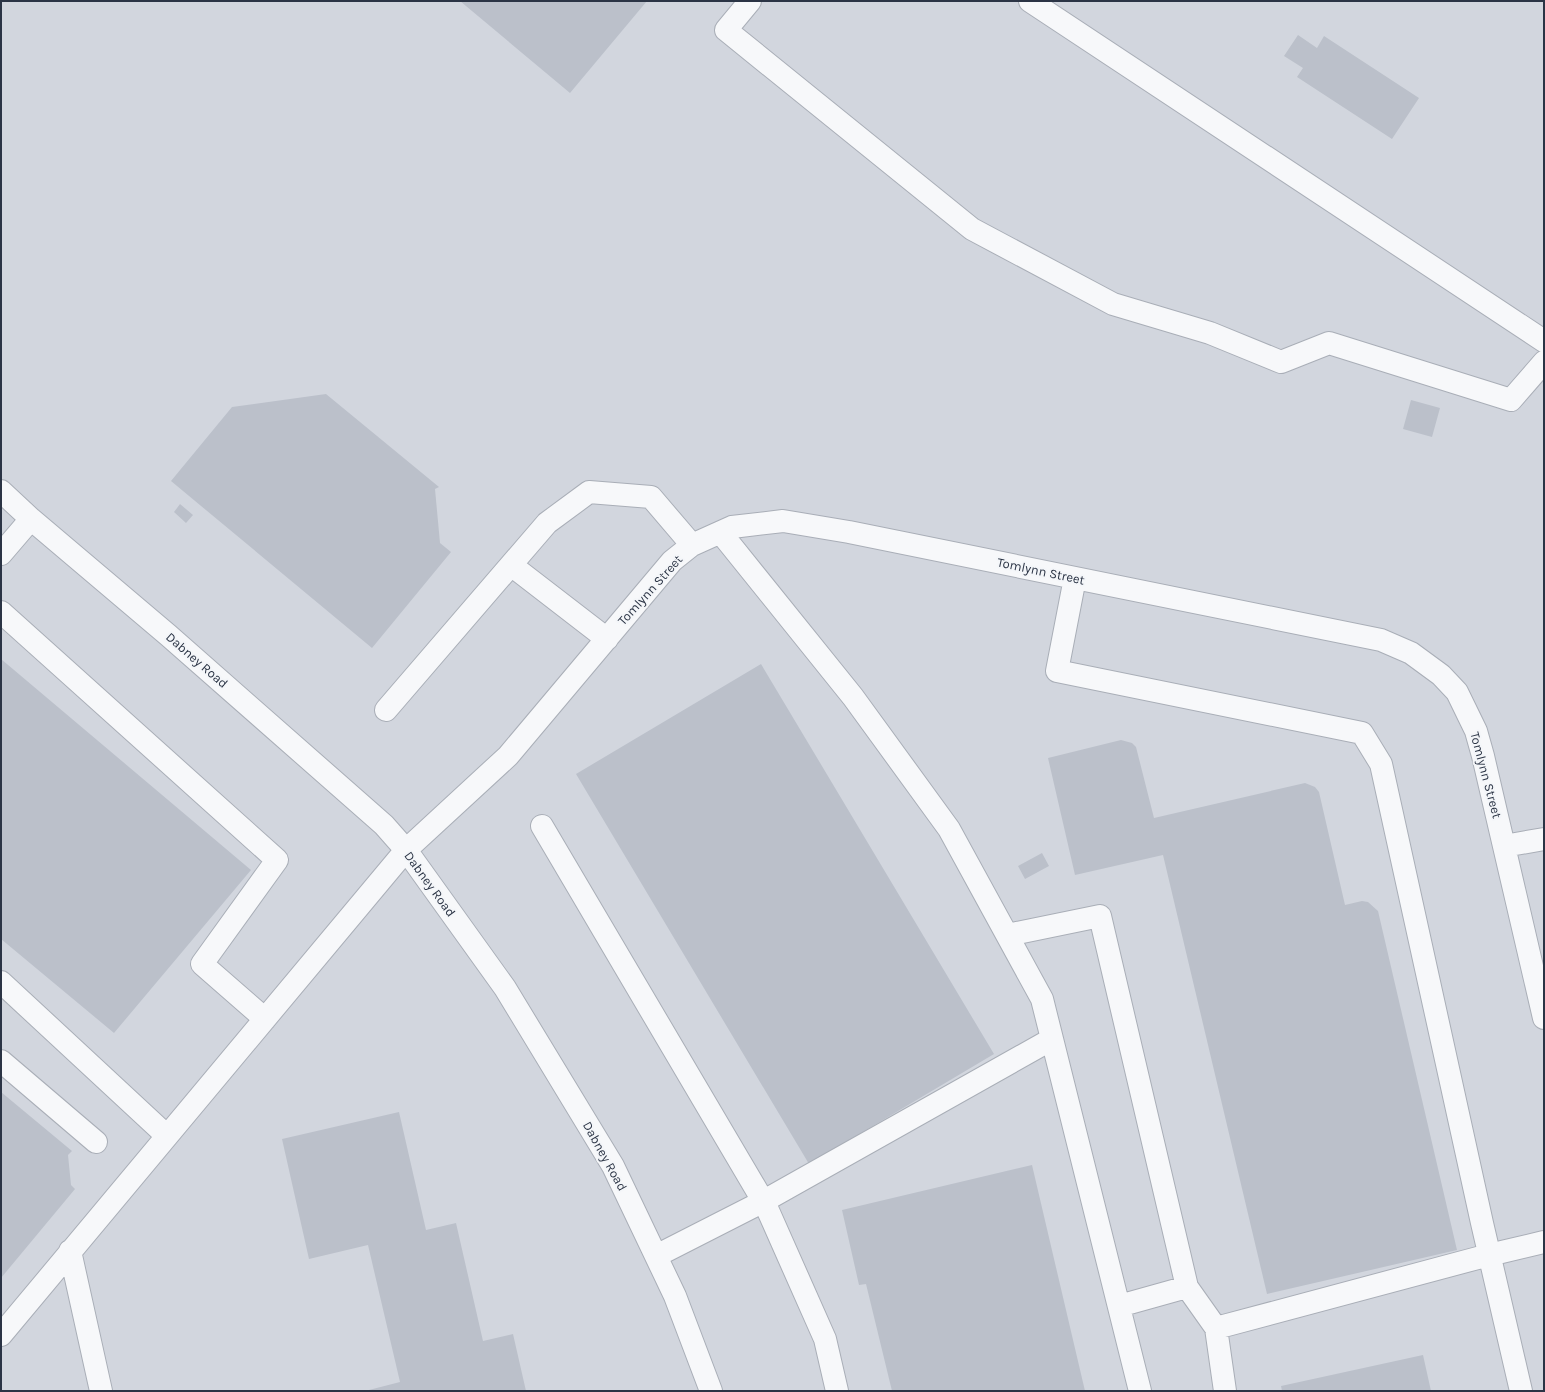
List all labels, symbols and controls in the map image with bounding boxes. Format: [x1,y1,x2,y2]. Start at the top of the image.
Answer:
street label: Tomlynn Street [615,552,685,628]
street label: Tomlynn Street [996,554,1086,588]
street label: Dabney Road [163,629,231,691]
street label: Tomlynn Street [1467,730,1505,820]
street label: Dabney Road [401,848,459,920]
street label: Dabney Road [580,1119,630,1193]

